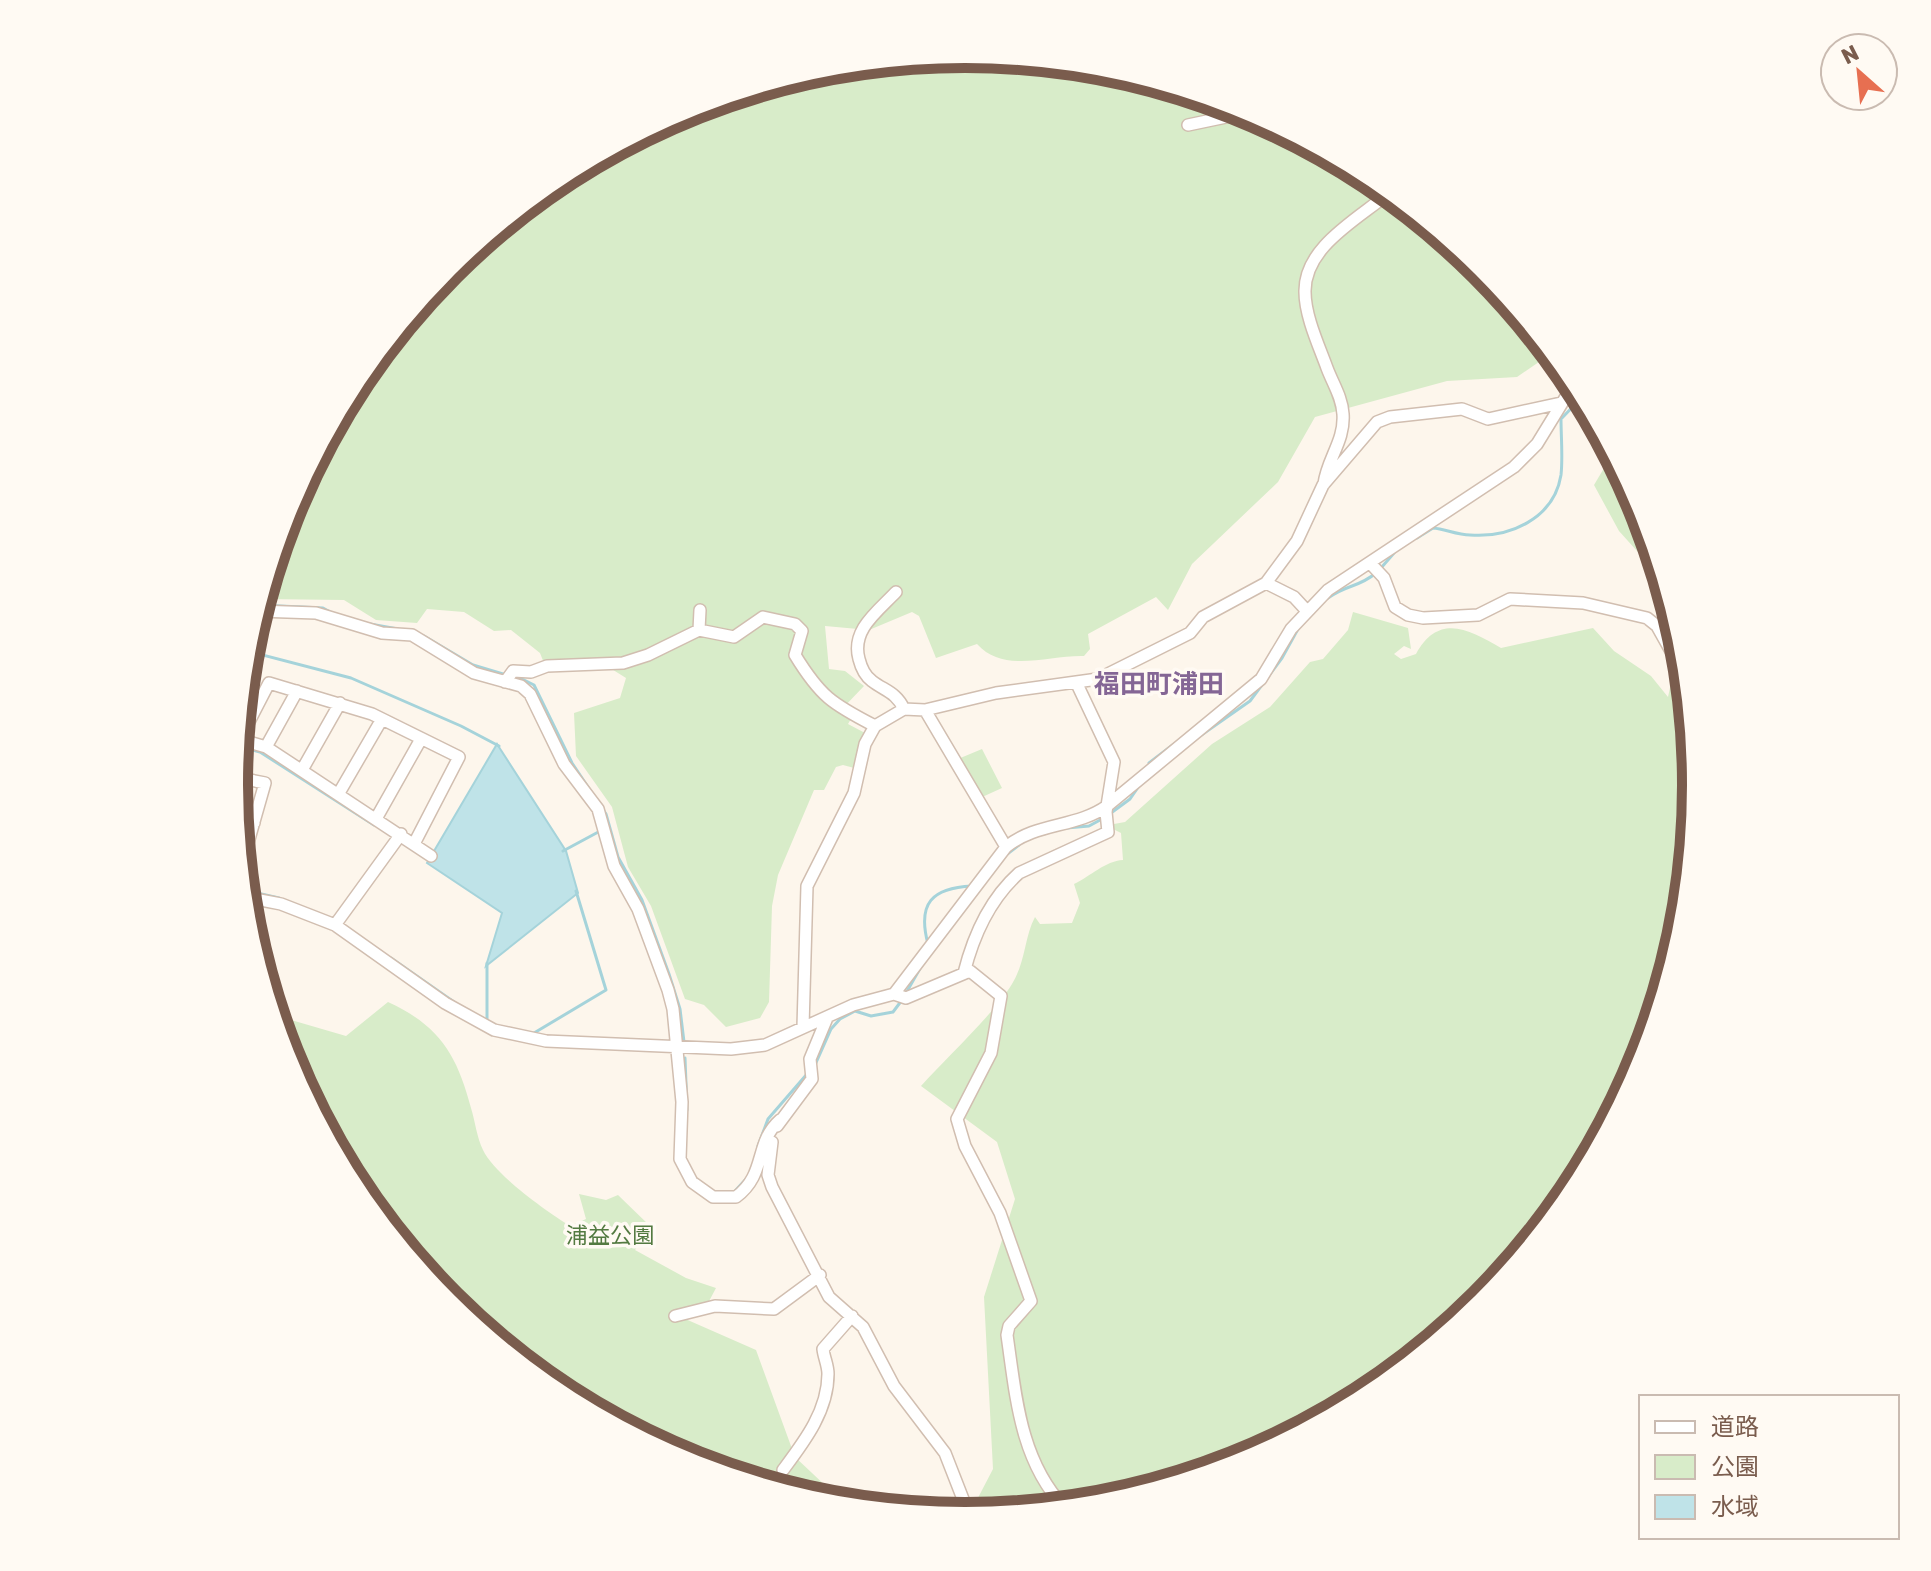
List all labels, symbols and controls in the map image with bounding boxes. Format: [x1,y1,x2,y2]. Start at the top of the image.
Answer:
north arrow [1819,32,1899,112]
text: N [1837,39,1863,70]
district label: 福田町浦田 [1094,669,1224,700]
park label: 浦益公園 [566,1222,654,1249]
legend [1639,1395,1899,1539]
text: 道路 [1711,1413,1759,1441]
text: 公園 [1711,1453,1759,1481]
text: 水域 [1711,1493,1759,1521]

